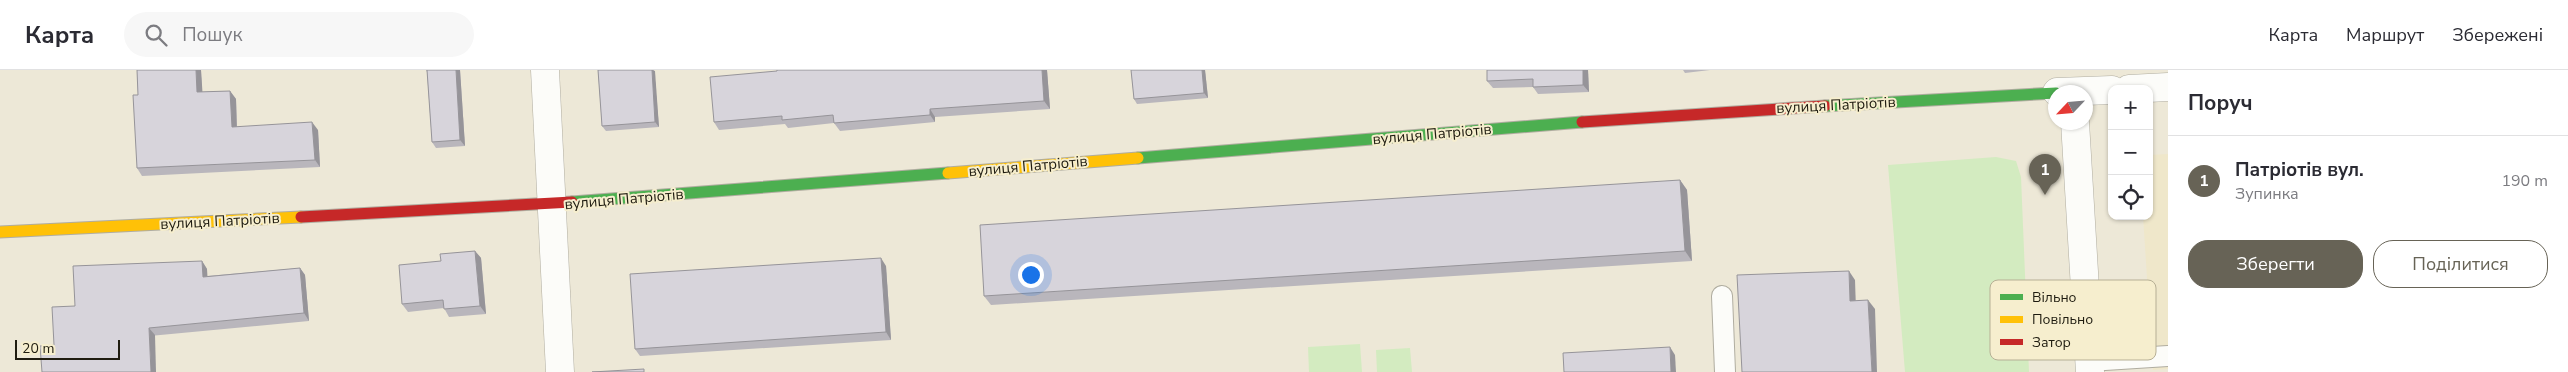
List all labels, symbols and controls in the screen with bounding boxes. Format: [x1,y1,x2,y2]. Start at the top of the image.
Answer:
search box [124,12,474,57]
text: Карта [25,19,94,51]
icon: search [142,21,170,49]
text: Пошук [182,22,242,48]
text: Карта [2269,23,2318,47]
text: Маршрут [2346,23,2424,47]
text: Збережені [2452,23,2543,47]
north arrow [2048,85,2093,130]
map controls [2108,85,2153,220]
button: + [2108,85,2153,130]
text: Поруч [2188,89,2253,117]
street label: вулиця Патріотів [1776,92,1896,118]
street label: вулиця Патріотів [1372,119,1492,149]
button: − [2108,130,2153,175]
street label: вулиця Патріотів [968,151,1088,181]
pin: 1 [2029,154,2061,195]
text: Патріотів вул. [2235,157,2364,183]
text: 1 [2199,170,2209,192]
text: 190 m [2501,170,2548,192]
button: locate [2108,175,2153,220]
text: Зупинка [2235,183,2299,205]
street label: вулиця Патріотів [564,184,684,214]
street label: вулиця Патріотів [160,208,280,234]
button: Зберегти [2188,240,2363,288]
button: Поділитися [2373,240,2548,288]
your location [1018,262,1044,288]
legend [1990,280,2156,360]
text: Вільно [2032,288,2077,307]
text: Повільно [2032,310,2093,329]
text: Затор [2032,333,2071,352]
scale bar [15,337,120,360]
text: 20 m [22,339,54,358]

